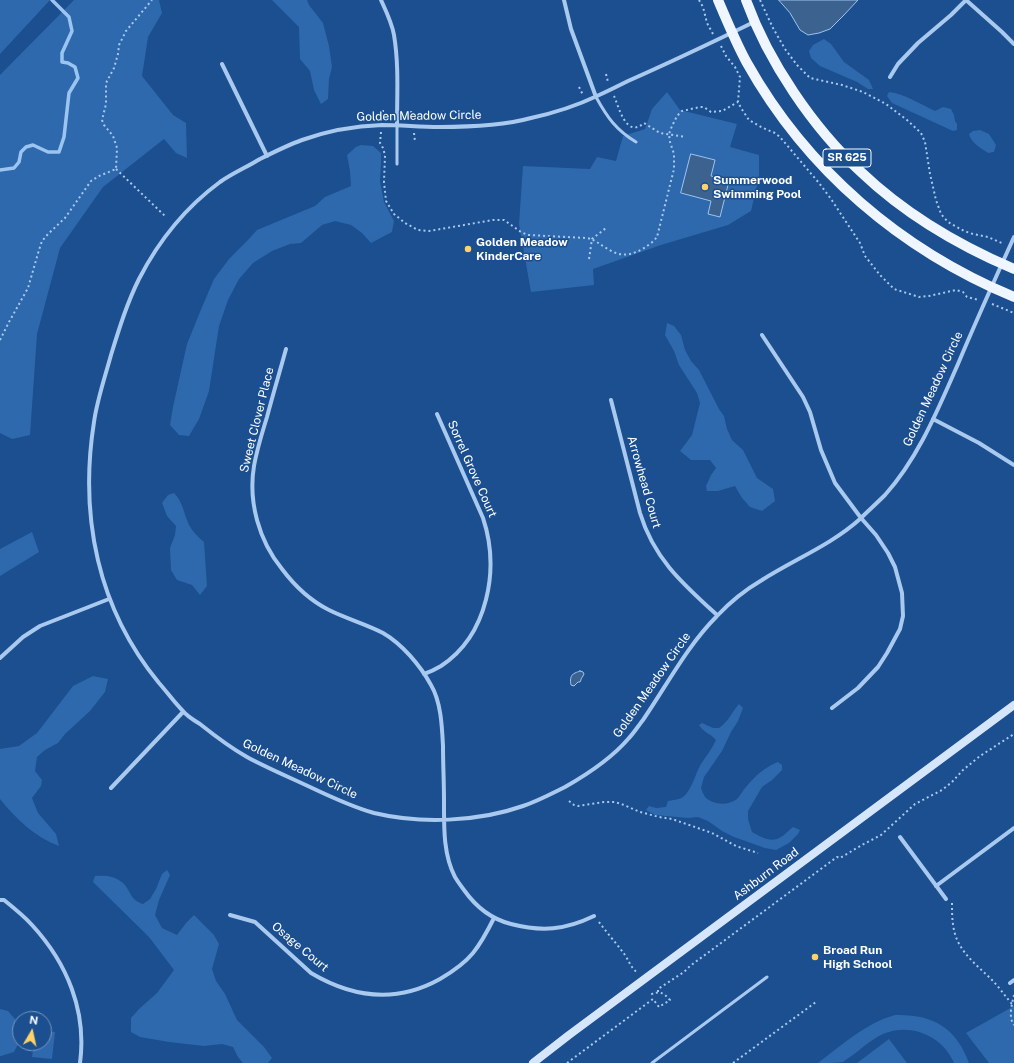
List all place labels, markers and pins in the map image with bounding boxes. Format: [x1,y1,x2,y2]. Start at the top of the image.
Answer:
place label: Summerwood Swimming Pool [713,173,802,201]
marker: Summerwood Swimming Pool [700,182,710,192]
place label: Golden Meadow KinderCare [476,235,568,263]
marker: Golden Meadow KinderCare [463,244,473,254]
place label: Broad Run High School [823,943,892,971]
marker: Broad Run High School [810,952,820,962]

